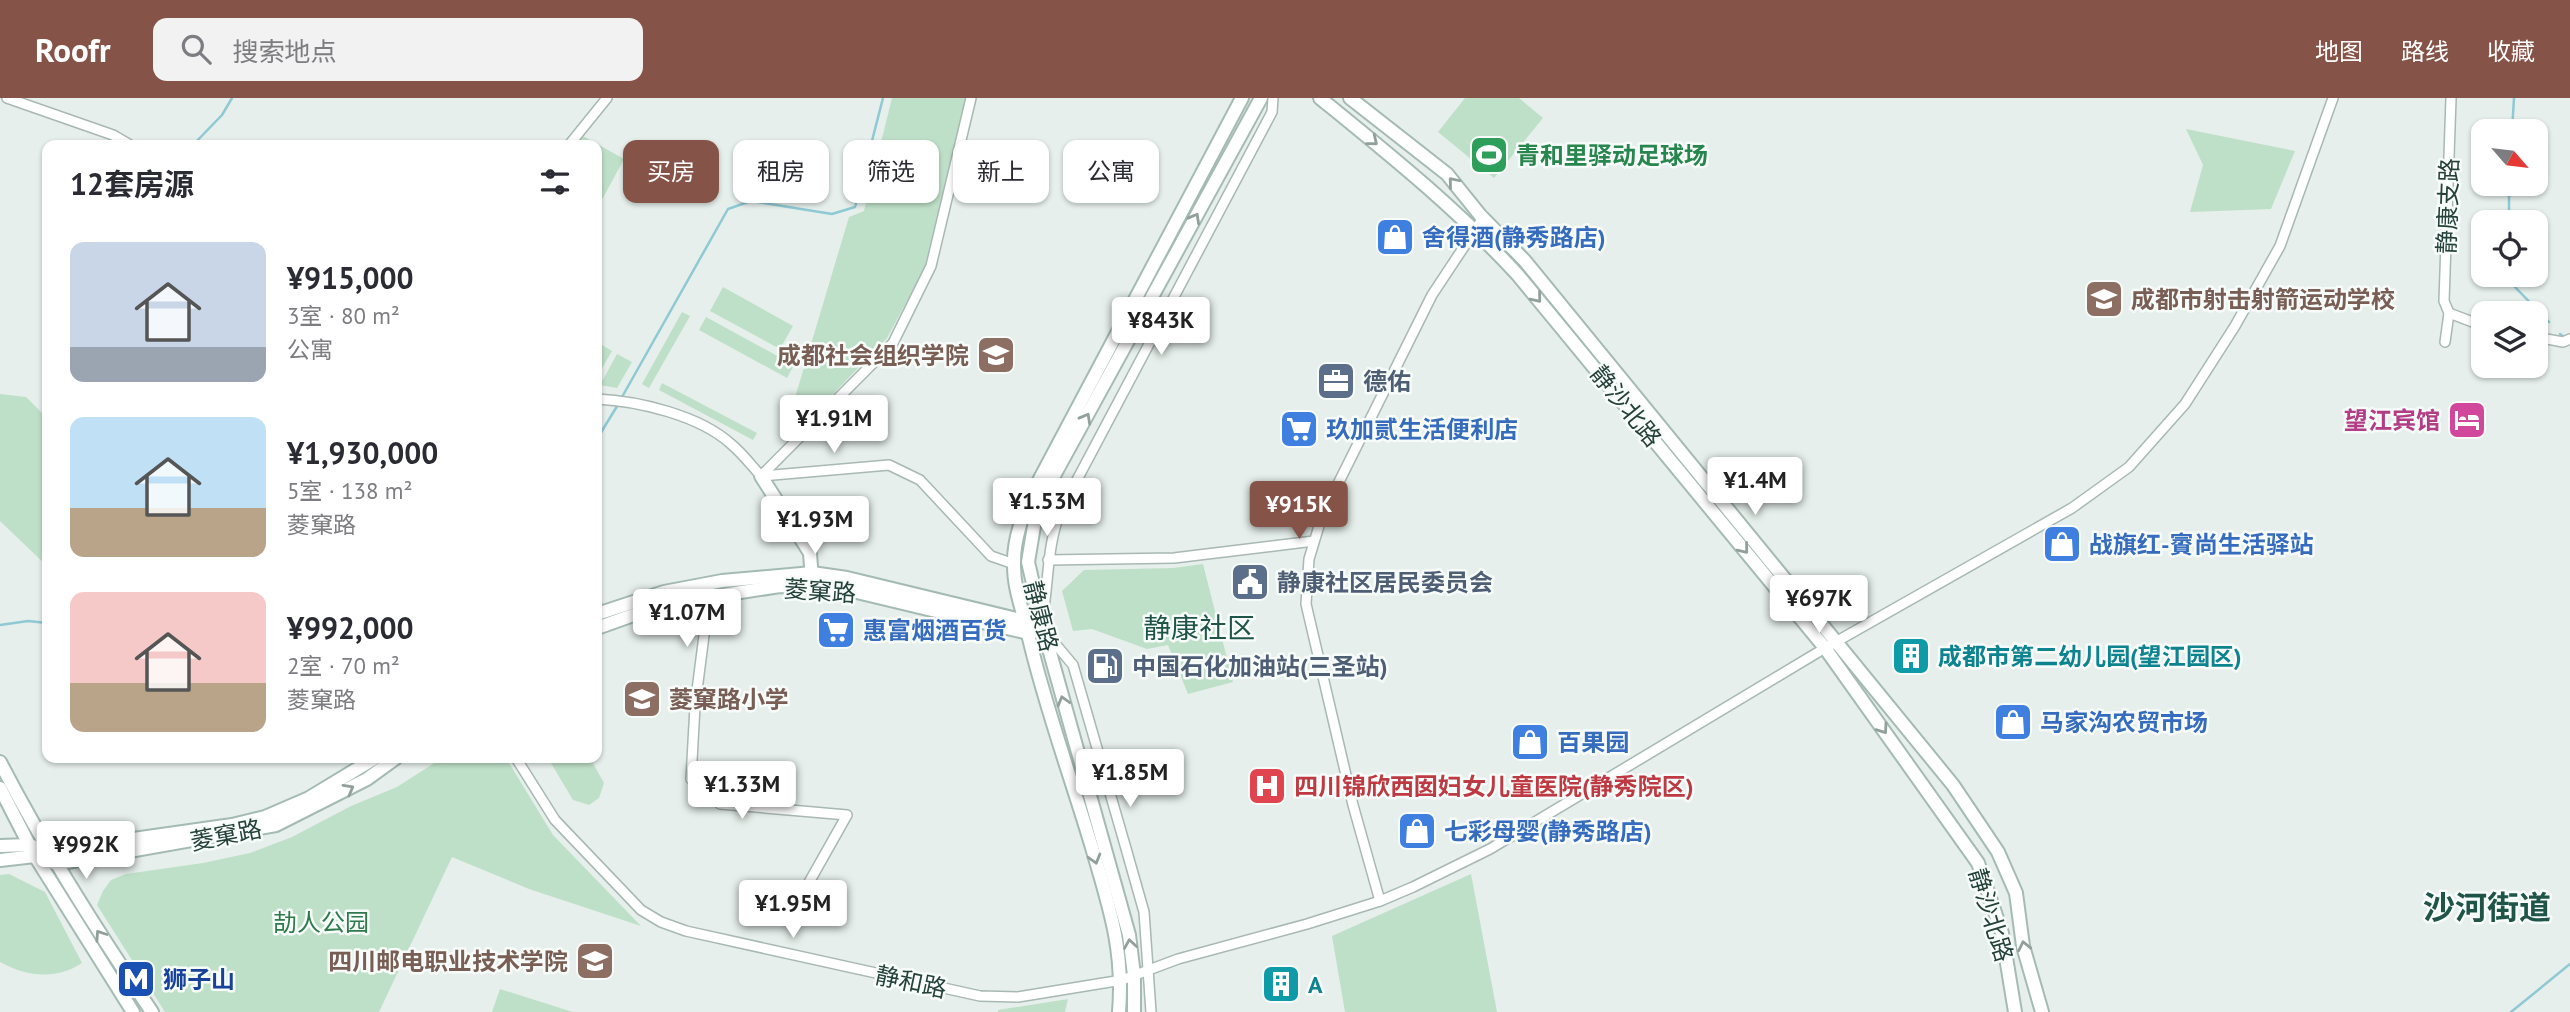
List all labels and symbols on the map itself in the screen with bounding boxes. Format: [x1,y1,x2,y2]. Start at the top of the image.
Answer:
north arrow [2471,119,2548,196]
one-way arrow [1364,133,1377,145]
sports icon: 青和里驿动足球场 [1468,134,1510,176]
place label: 青和里驿动足球场 [1516,140,1708,171]
street label: 静康支路 [2431,157,2465,255]
one-way arrow [1449,178,1461,191]
one-way arrow [1187,213,1200,225]
shop icon: 舍得酒(静秀路店) [1374,216,1416,258]
place label: 舍得酒(静秀路店) [1422,222,1606,253]
school or university icon: 成都市射击射箭运动学校 [2083,278,2125,320]
place label: 成都市射击射箭运动学校 [2131,284,2395,315]
one-way arrow [1528,290,1541,302]
pin: ¥843K [1112,298,1210,357]
school or university icon: 成都社会组织学院 [975,334,1017,376]
place label: 成都社会组织学院 [777,340,969,371]
street label: 静沙北路 [1584,359,1668,453]
office icon: 德佑 [1315,360,1357,402]
place label: 德佑 [1363,366,1411,397]
pin: ¥1.91M [777,396,891,455]
hotel icon: 望江宾馆 [2446,399,2488,441]
place label: 望江宾馆 [2344,405,2440,436]
supermarket icon: 玖加贰生活便利店 [1278,408,1320,450]
one-way arrow [1078,412,1091,425]
place label: 玖加贰生活便利店 [1326,414,1518,445]
pin: ¥1.4M [1706,458,1804,517]
pin: ¥1.53M [990,478,1104,538]
pin: ¥915K [1250,482,1348,541]
pin: ¥1.93M [758,496,872,556]
shop icon: 战旗红-賨尚生活驿站 [2041,523,2083,565]
place label: 战旗红-賨尚生活驿站 [2089,529,2314,560]
one-way arrow [1735,541,1748,554]
public building icon: 静康社区居民委员会 [1229,561,1271,603]
place label: 静康社区居民委员会 [1277,567,1493,598]
street label: 菱窠路 [783,573,857,609]
pin: ¥697K [1770,575,1868,635]
street label: 静康路 [1017,577,1065,655]
pin: ¥1.07M [630,589,744,649]
supermarket icon: 惠富烟酒百货 [815,609,857,651]
district label: 静康社区 [1143,609,1255,646]
place label: 惠富烟酒百货 [863,615,1007,646]
building icon: 成都市第二幼儿园(望江园区) [1890,635,1932,677]
place label: 成都市第二幼儿园(望江园区) [1938,641,2242,672]
fuel station icon: 中国石化加油站(三圣站) [1084,645,1126,687]
place label: 中国石化加油站(三圣站) [1132,651,1388,682]
school or university icon: 菱窠路小学 [621,678,663,720]
place label: 菱窠路小学 [669,684,789,715]
one-way arrow [1057,695,1072,707]
shop icon: 马家沟农贸市场 [1992,701,2034,743]
place label: 马家沟农贸市场 [2040,707,2208,738]
shop icon: 百果园 [1509,721,1551,763]
one-way arrow [1874,721,1887,734]
place label: 百果园 [1557,727,1629,758]
pin: ¥1.85M [1073,750,1187,809]
pin: ¥1.33M [685,762,799,821]
hospital icon: 四川锦欣西囡妇女儿童医院(静秀院区) [1246,765,1288,807]
place label: 四川锦欣西囡妇女儿童医院(静秀院区) [1294,771,1694,802]
one-way arrow [341,784,354,797]
shop icon: 七彩母婴(静秀路店) [1396,810,1438,852]
street label: 菱窠路 [188,813,264,857]
place label: 七彩母婴(静秀路店) [1444,816,1652,847]
pin: ¥992K [37,822,135,881]
one-way arrow [1086,853,1101,865]
street label: 静沙北路 [1962,865,2020,965]
pin: ¥1.95M [736,880,850,940]
district label: 沙河街道 [2423,886,2551,928]
park label: 劼人公园 [273,907,369,938]
one-way arrow [96,930,108,943]
one-way arrow [1123,938,1138,950]
school or university icon: 四川邮电职业技术学院 [574,940,616,982]
one-way arrow [2018,940,2033,952]
place label: 四川邮电职业技术学院 [328,946,568,977]
metro station icon: 狮子山 [115,958,157,1000]
street label: 静和路 [873,959,949,1005]
building icon: A [1260,963,1302,1005]
place label: 狮子山 [163,964,235,995]
place label: A [1308,969,1323,1000]

